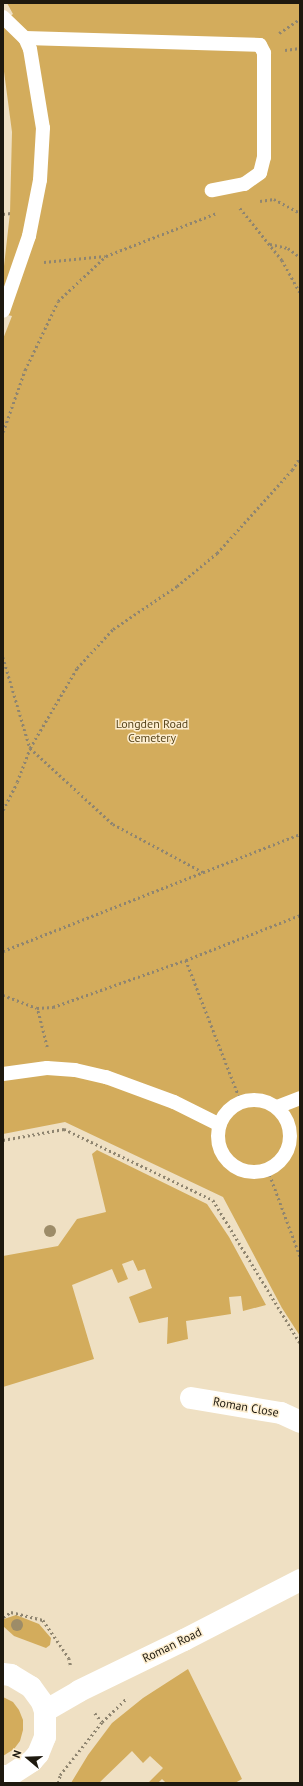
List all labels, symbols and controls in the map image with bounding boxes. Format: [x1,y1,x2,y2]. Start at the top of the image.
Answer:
park label: Longden Road Cemetery [116,717,188,745]
street label: Roman Close [212,1394,280,1420]
street label: Roman Road [140,1625,204,1665]
north arrow [8,1738,48,1778]
text: N [9,1748,24,1760]

